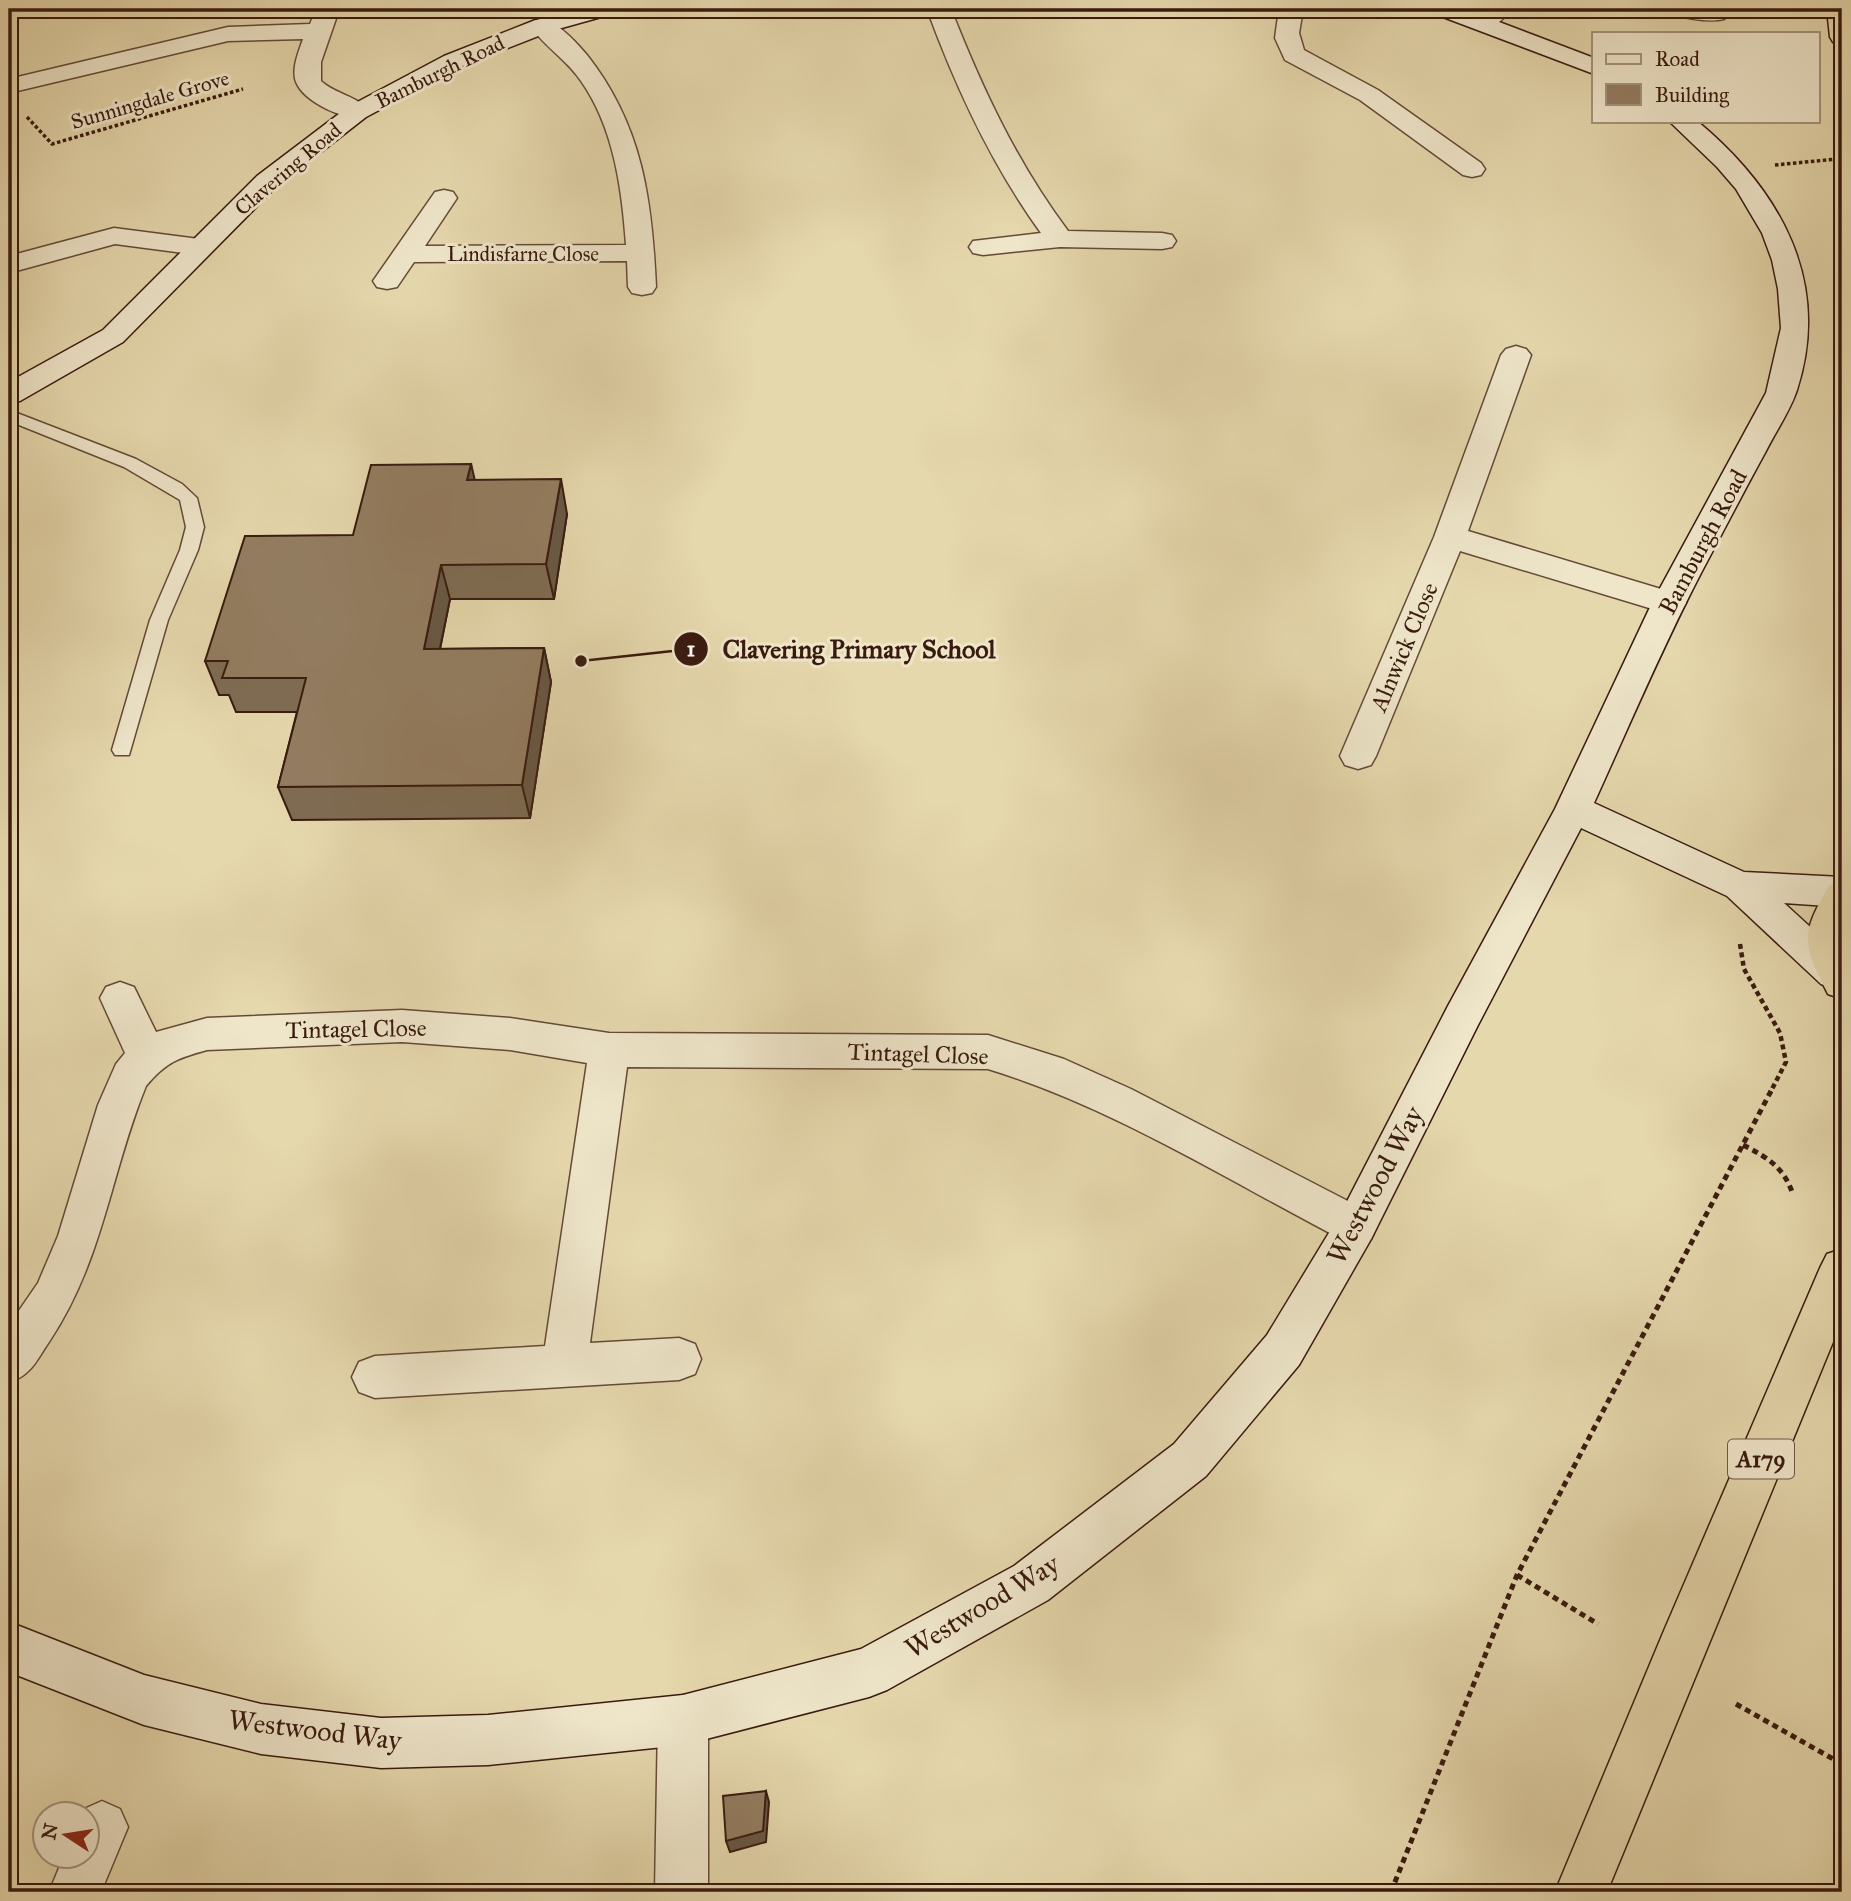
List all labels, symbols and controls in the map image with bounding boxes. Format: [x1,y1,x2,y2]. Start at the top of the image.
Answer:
street label: Bamburgh Road [371,29,509,114]
legend [1592,32,1820,122]
text: Road [1655,46,1700,72]
street label: Sunningdale Grove [68,65,232,135]
text: Building [1655,82,1729,108]
street label: Clavering Road [229,117,347,221]
street label: Lindisfarne Close [447,241,599,267]
street label: Bamburgh Road [1652,464,1754,620]
street label: Alnwick Close [1363,578,1445,717]
callout: Clavering Primary School [674,625,1010,672]
text: Clavering Primary School [723,633,996,666]
text: 1 [687,636,695,662]
street label: Tintagel Close [285,1013,427,1045]
street label: Tintagel Close [847,1037,989,1071]
street label: Westwood Way [1319,1099,1432,1270]
road number: A179 [1728,1440,1794,1478]
street label: Westwood Way [898,1546,1066,1666]
street label: Westwood Way [227,1702,404,1758]
north arrow [32,1800,102,1870]
text: N [37,1821,63,1842]

